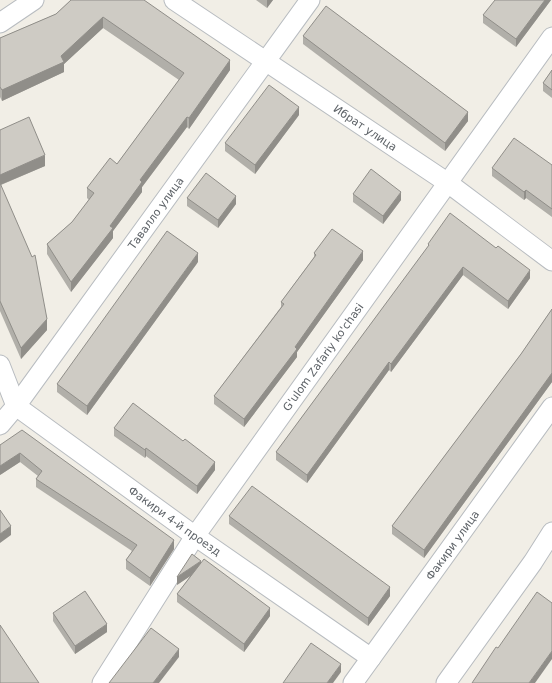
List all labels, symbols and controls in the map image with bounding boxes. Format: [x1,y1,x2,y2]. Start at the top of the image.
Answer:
street label: Ибрат улица [331,102,399,154]
street label: Тавалло улица [125,175,187,253]
street label: G'ulom Zafariy ko'chasi [281,301,366,414]
street label: Факири 4-й проезд [126,484,223,559]
street label: Факири улица [423,508,482,583]

